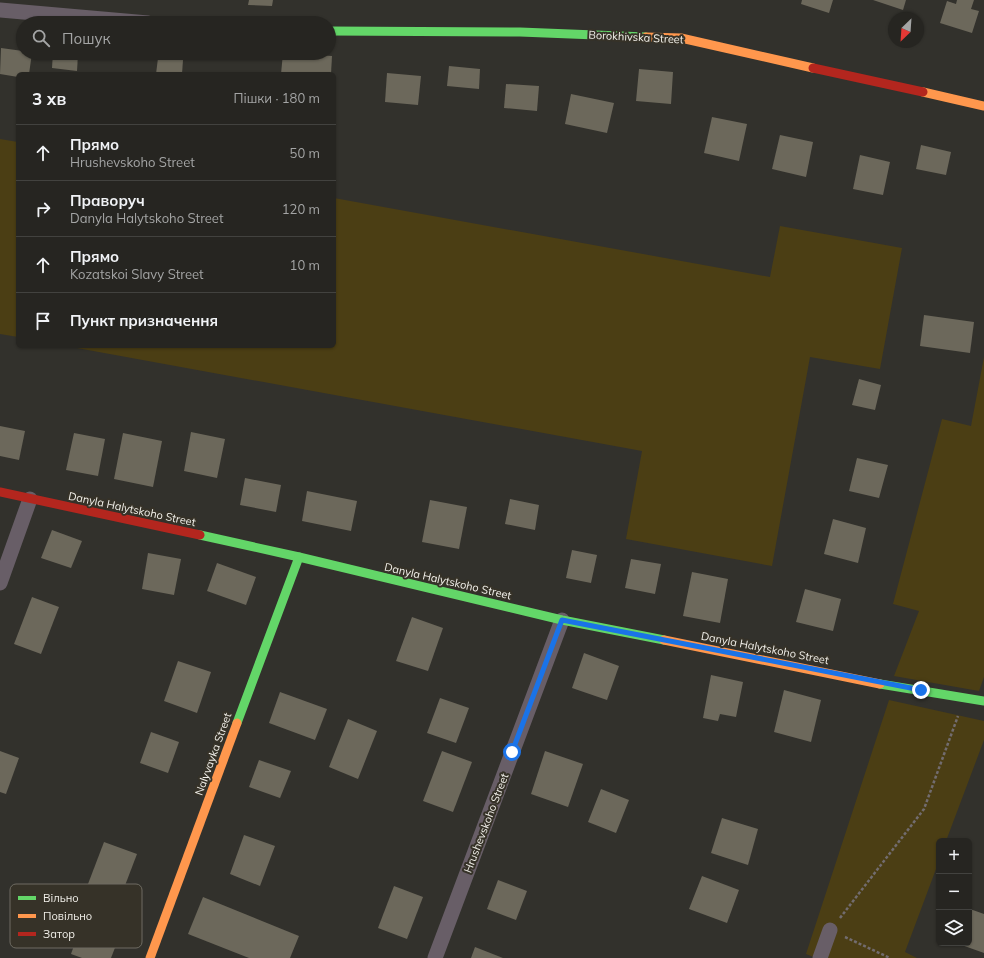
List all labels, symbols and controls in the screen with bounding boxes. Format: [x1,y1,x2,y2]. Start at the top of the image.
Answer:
north arrow [888,12,924,48]
search box [16,16,336,60]
icon: search [30,27,52,49]
street label: Borokhivska Street [588,28,684,46]
text: Пошук [62,29,111,48]
text: 3 хв [32,88,66,109]
text: Пішки · 180 m [233,90,320,106]
text: Прямо [70,135,119,154]
icon: ahead [32,142,54,164]
text: 50 m [290,145,320,161]
text: Hrushevskoho Street [70,154,195,170]
text: Праворуч [70,191,145,210]
icon: right [32,198,54,220]
text: 120 m [282,201,320,217]
text: Danyla Halytskoho Street [70,210,223,226]
text: Прямо [70,247,119,266]
icon: ahead [32,254,54,276]
text: 10 m [290,257,320,273]
text: Kozatskoi Slavy Street [70,266,204,282]
icon: arrive [32,310,54,332]
text: Пункт призначення [70,311,218,330]
street label: Danyla Halytskoho Street [67,489,197,529]
street label: Danyla Halytskoho Street [383,560,513,602]
street label: Danyla Halytskoho Street [700,629,830,667]
route end [912,681,930,699]
street label: Nalyvayka Street [192,711,235,797]
route start [503,743,521,761]
street label: Hrushevskoho Street [461,771,512,875]
map controls [936,838,972,946]
button: + [936,838,972,874]
button: − [936,874,972,910]
legend [10,884,142,948]
text: Вільно [43,891,79,905]
text: Повільно [43,909,92,923]
button: layers [936,910,972,946]
text: Затор [43,927,75,941]

